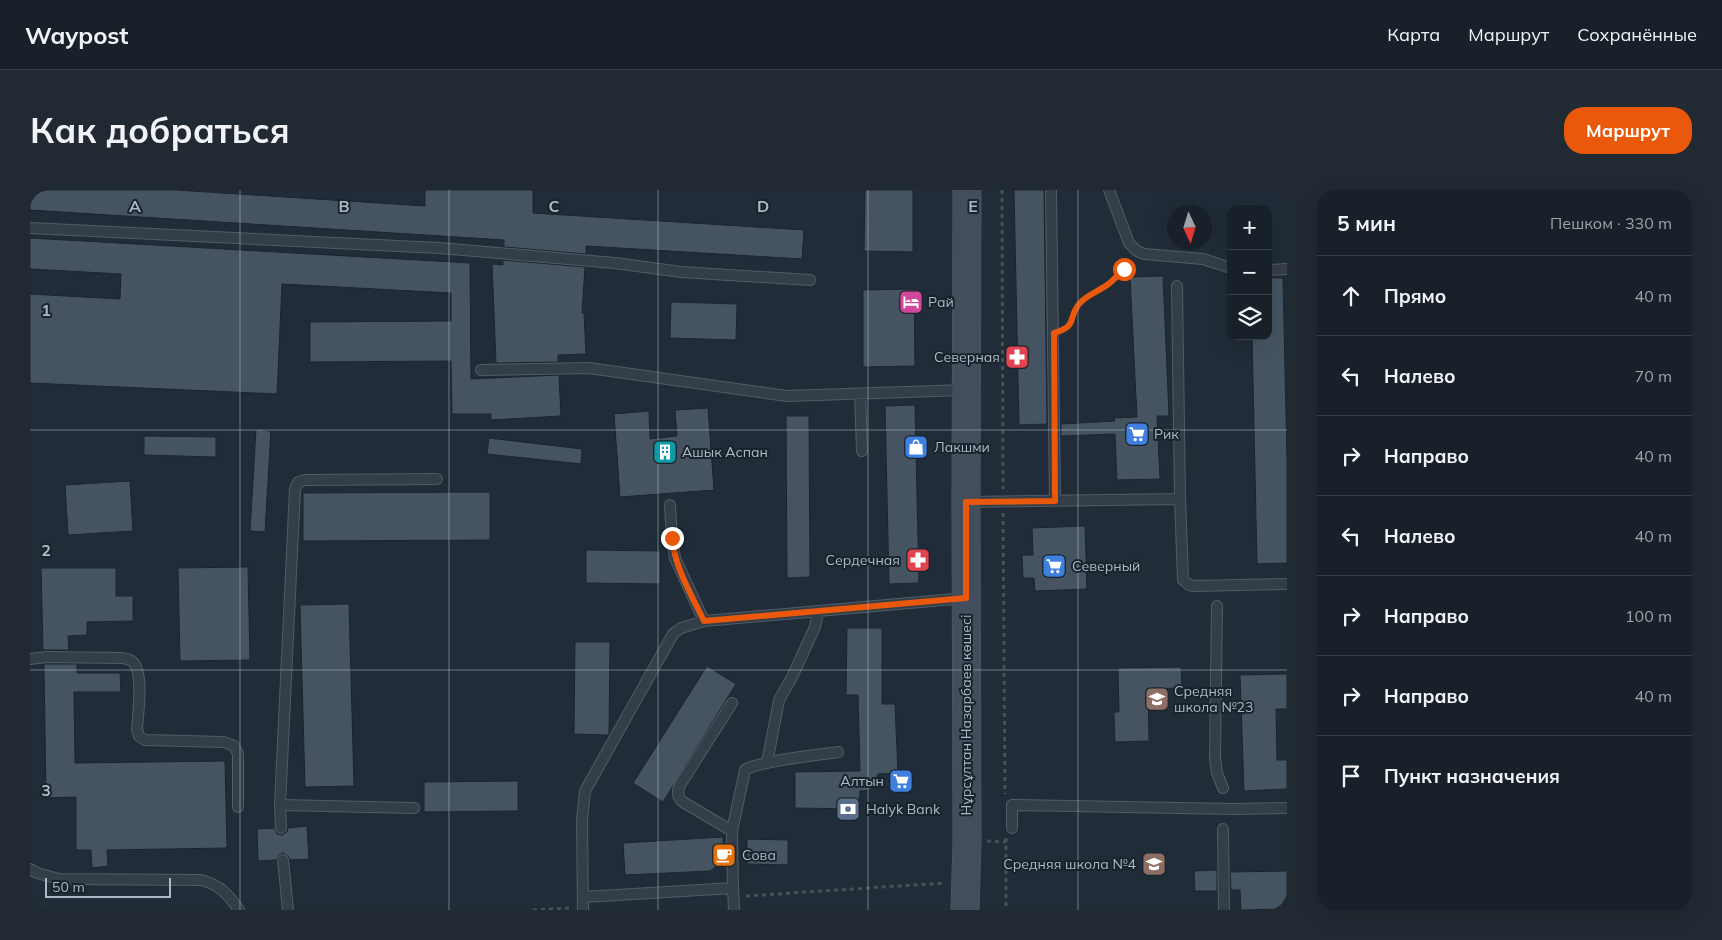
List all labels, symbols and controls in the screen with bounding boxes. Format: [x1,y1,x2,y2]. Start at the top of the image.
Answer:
text: Waypost [25,20,128,50]
text: Карта [1387,23,1440,46]
text: Маршрут [1468,23,1549,46]
text: Сохранённые [1577,23,1697,46]
button: Маршрут [1564,107,1692,154]
text: Как добраться [30,108,290,152]
text: A [129,196,141,216]
text: B [338,196,350,216]
text: C [549,196,560,216]
text: D [757,196,769,216]
text: E [968,196,978,216]
north arrow [1167,205,1212,250]
map controls [1227,205,1272,340]
button: + [1227,205,1272,250]
text: 5 мин [1337,210,1396,236]
text: Пешком · 330 m [1550,213,1672,233]
button: − [1227,250,1272,295]
route start [1113,258,1136,281]
icon: ahead [1337,282,1365,310]
text: Прямо [1384,284,1446,308]
text: 40 m [1635,286,1672,306]
hotel icon: Рай [898,289,924,315]
place label: Рай [928,293,954,311]
button: layers [1227,295,1272,340]
text: 1 [41,300,51,320]
pharmacy icon: Северная [1004,344,1030,370]
place label: Северная [934,348,1000,366]
icon: left [1337,362,1365,390]
text: Налево [1384,364,1456,388]
text: 70 m [1635,366,1672,386]
supermarket icon: Рик [1124,421,1150,447]
place label: Рик [1154,425,1179,443]
shop icon: Лакшми [903,434,929,460]
place label: Лакшми [934,438,990,456]
building icon: Ашык Аспан [652,439,678,465]
icon: right [1337,442,1365,470]
place label: Ашык Аспан [682,443,768,461]
text: Направо [1384,444,1469,468]
text: 40 m [1635,446,1672,466]
icon: left [1337,522,1365,550]
text: Налево [1384,524,1456,548]
text: 40 m [1635,526,1672,546]
route end [661,527,684,550]
text: 2 [41,540,51,560]
pharmacy icon: Сердечная [905,547,931,573]
place label: Сердечная [826,551,900,569]
supermarket icon: Северный [1041,553,1067,579]
place label: Северный [1072,557,1140,575]
icon: right [1337,602,1365,630]
text: Направо [1384,604,1469,628]
text: 100 m [1625,606,1672,626]
street label: Нұрсұлтан Назарбаев көшесі [957,615,975,815]
place label: Средняя школа №23 [1174,682,1253,716]
icon: right [1337,682,1365,710]
text: Направо [1384,684,1469,708]
school or university icon: Средняя школа №23 [1144,686,1170,712]
text: 40 m [1635,686,1672,706]
icon: arrive [1337,762,1365,790]
text: Пункт назначения [1384,764,1560,788]
supermarket icon: Алтын [888,768,914,794]
place label: Алтын [840,772,884,790]
text: 3 [41,780,51,800]
bank icon: Halyk Bank [835,796,861,822]
place label: Halyk Bank [866,800,941,818]
cafe icon: Сова [711,842,737,868]
place label: Сова [742,846,776,864]
school or university icon: Средняя школа №4 [1141,851,1167,877]
place label: Средняя школа №4 [1003,855,1137,873]
scale bar [45,875,171,898]
text: 50 m [52,878,85,896]

